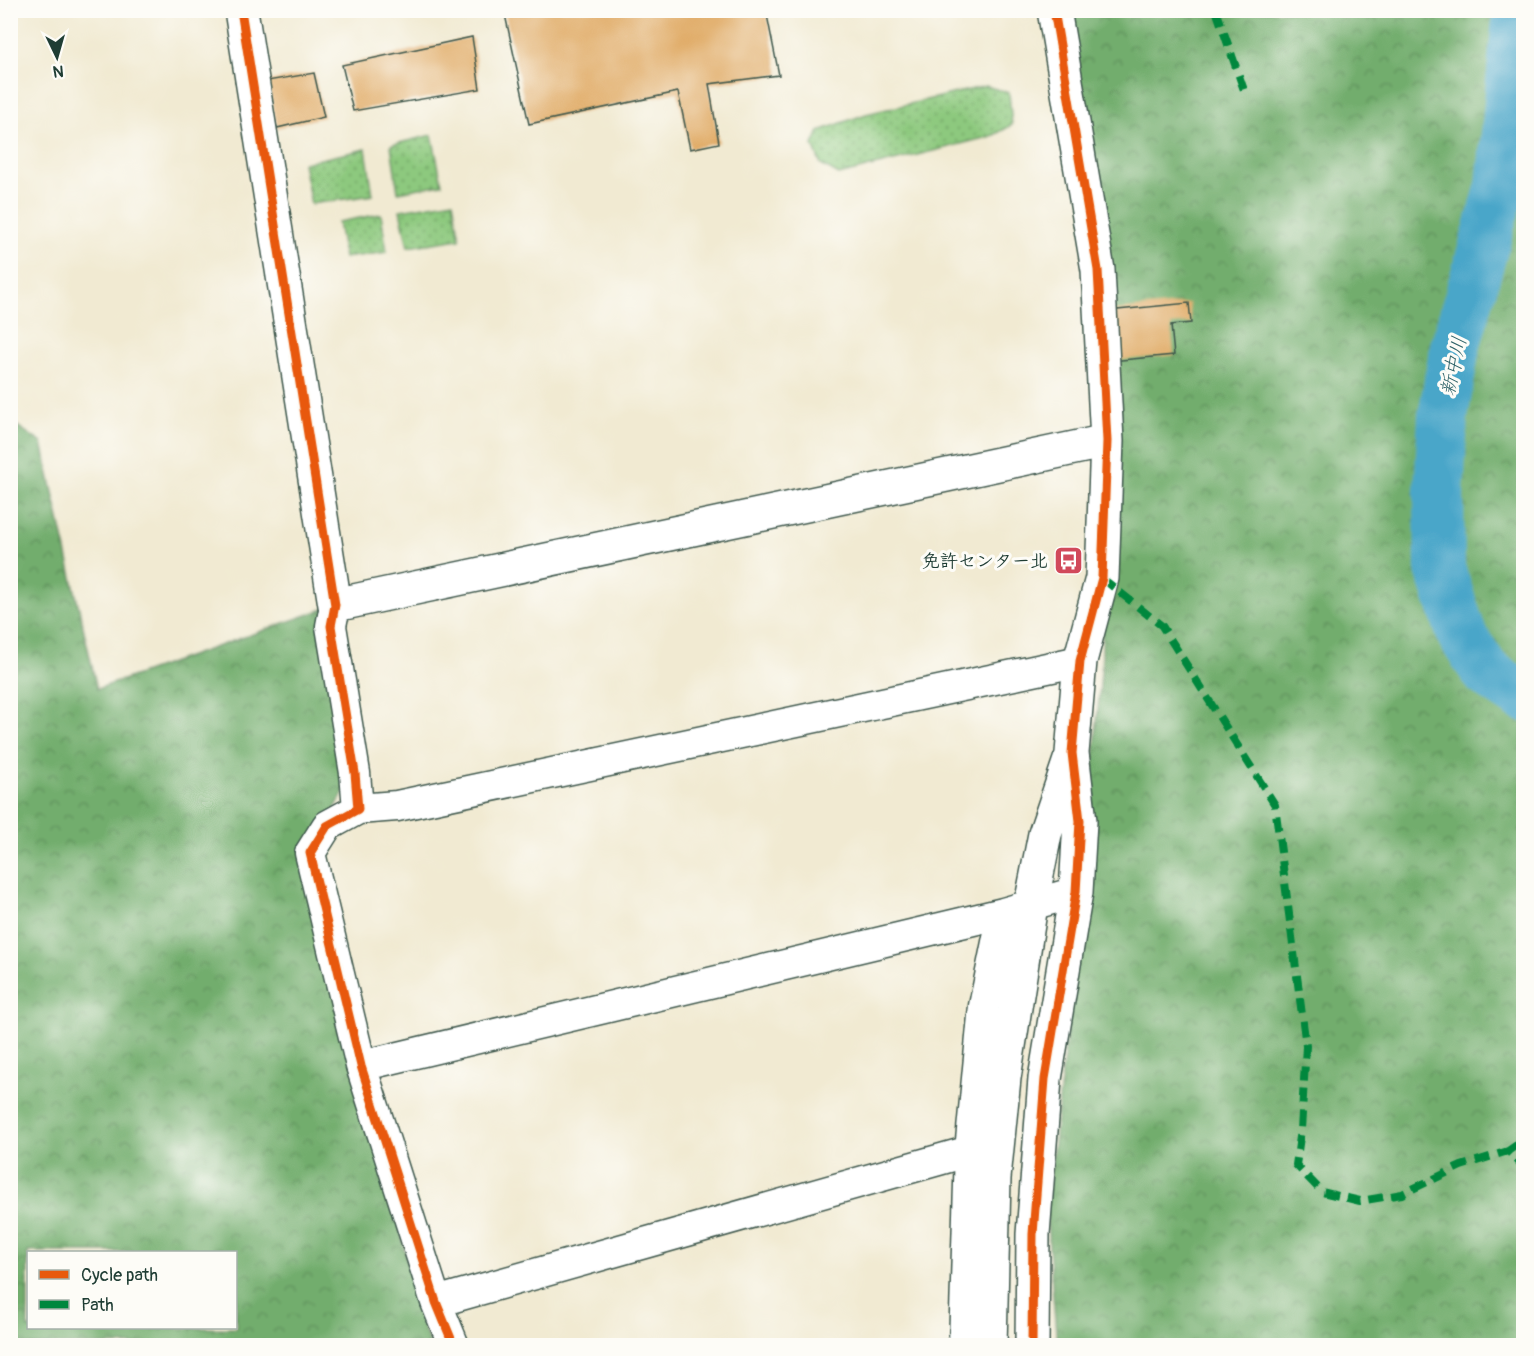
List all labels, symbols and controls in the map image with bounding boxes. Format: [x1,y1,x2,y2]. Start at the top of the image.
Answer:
north arrow [27,27,87,87]
text: N [52,61,64,81]
water label: 新中川 [1435,334,1472,398]
bus stop icon: 免許センター北 [1053,545,1085,577]
place label: 免許センター北 [922,550,1048,573]
legend [27,1251,237,1329]
text: Cycle path [81,1264,158,1287]
text: Path [81,1294,114,1317]

